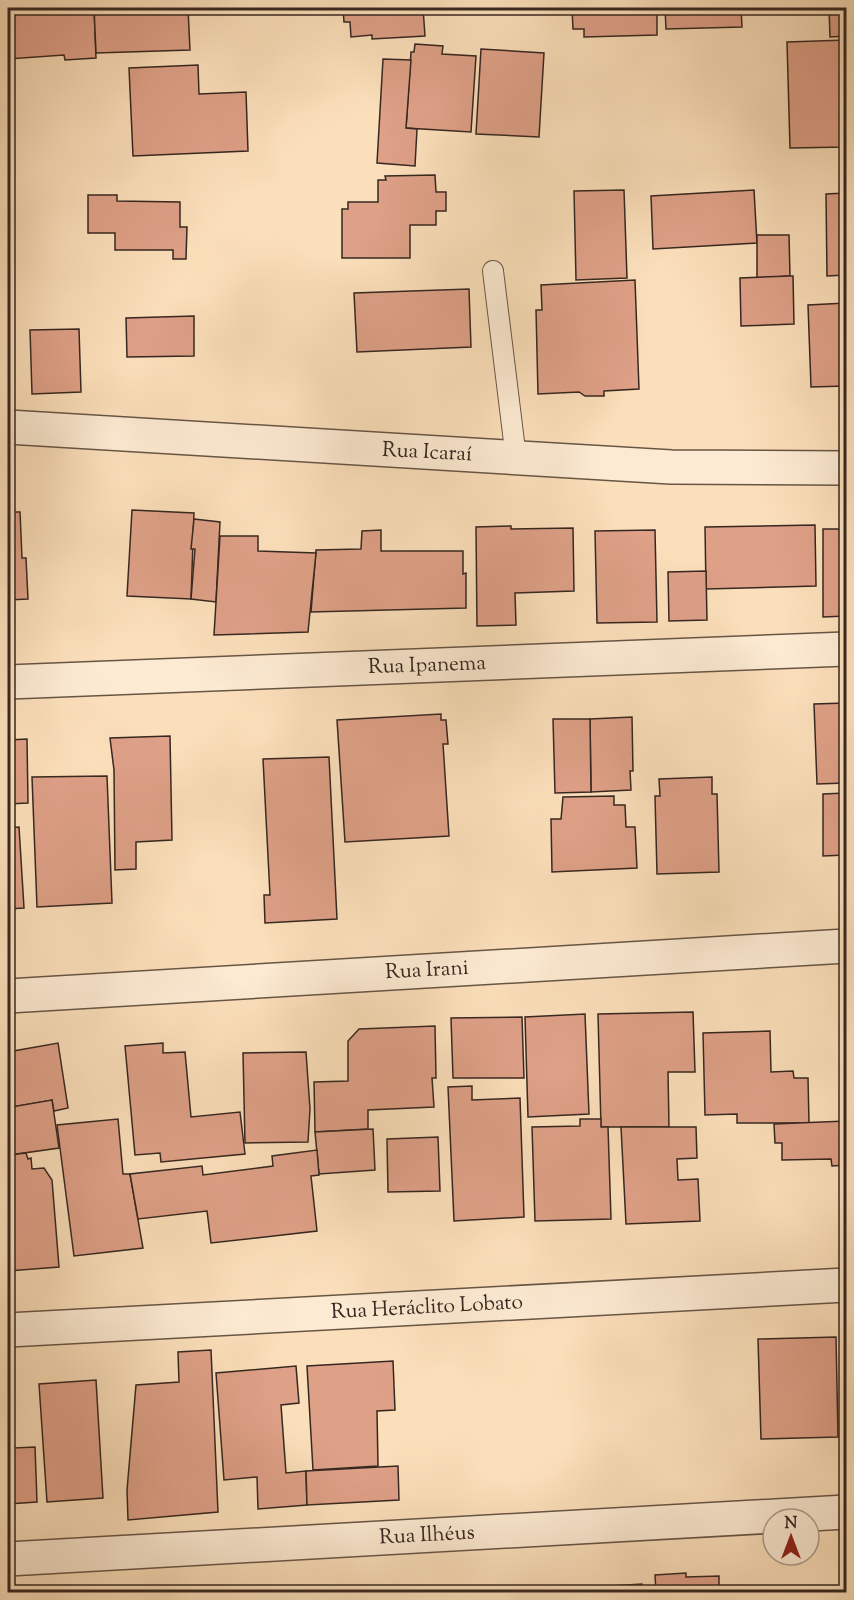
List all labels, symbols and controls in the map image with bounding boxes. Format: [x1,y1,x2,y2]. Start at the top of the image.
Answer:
street label: Rua Icaraí [381,436,473,470]
street label: Rua Ipanema [368,649,487,683]
street label: Rua Irani [384,954,470,988]
street label: Rua Heráclito Lobato [330,1288,524,1328]
north arrow [761,1507,821,1567]
text: N [785,1513,798,1536]
street label: Rua Ilhéus [378,1519,476,1553]

